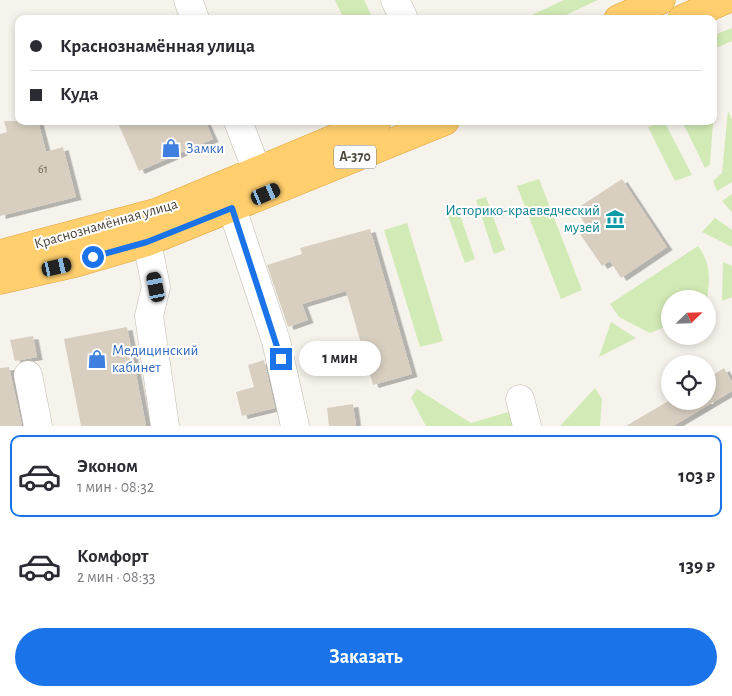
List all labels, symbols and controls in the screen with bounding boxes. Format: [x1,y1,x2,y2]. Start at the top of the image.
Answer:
text: Краснознамённая улица [60,37,255,56]
text: Куда [60,85,99,104]
shop icon: Замки [160,137,182,159]
place label: Замки [186,141,224,156]
road number: А-370 [334,146,376,168]
house number: 61 [38,163,48,175]
car [249,181,282,207]
street label: Краснознамённая улица [32,196,180,252]
place label: Историко-краеведческий музей [445,203,600,235]
museum icon: Историко-краеведческий музей [604,208,626,230]
route start [82,246,104,268]
car [40,256,73,278]
car [145,271,166,303]
north arrow [661,290,716,345]
map controls [661,290,716,410]
callout: 1 мин [298,342,381,376]
place label: Медицинский кабинет [112,343,198,375]
shop icon: Медицинский кабинет [86,348,108,370]
route end [270,348,292,370]
text: 1 мин [322,350,358,366]
button: locate [661,355,716,410]
icon: car [17,454,62,499]
text: Эконом [77,457,138,476]
text: 103 ₽ [678,467,715,486]
text: 1 мин · 08:32 [77,479,154,495]
icon: car [17,544,62,589]
text: Комфорт [77,547,148,566]
text: 139 ₽ [679,557,715,576]
text: 2 мин · 08:33 [77,569,155,585]
button: Заказать [15,628,717,686]

